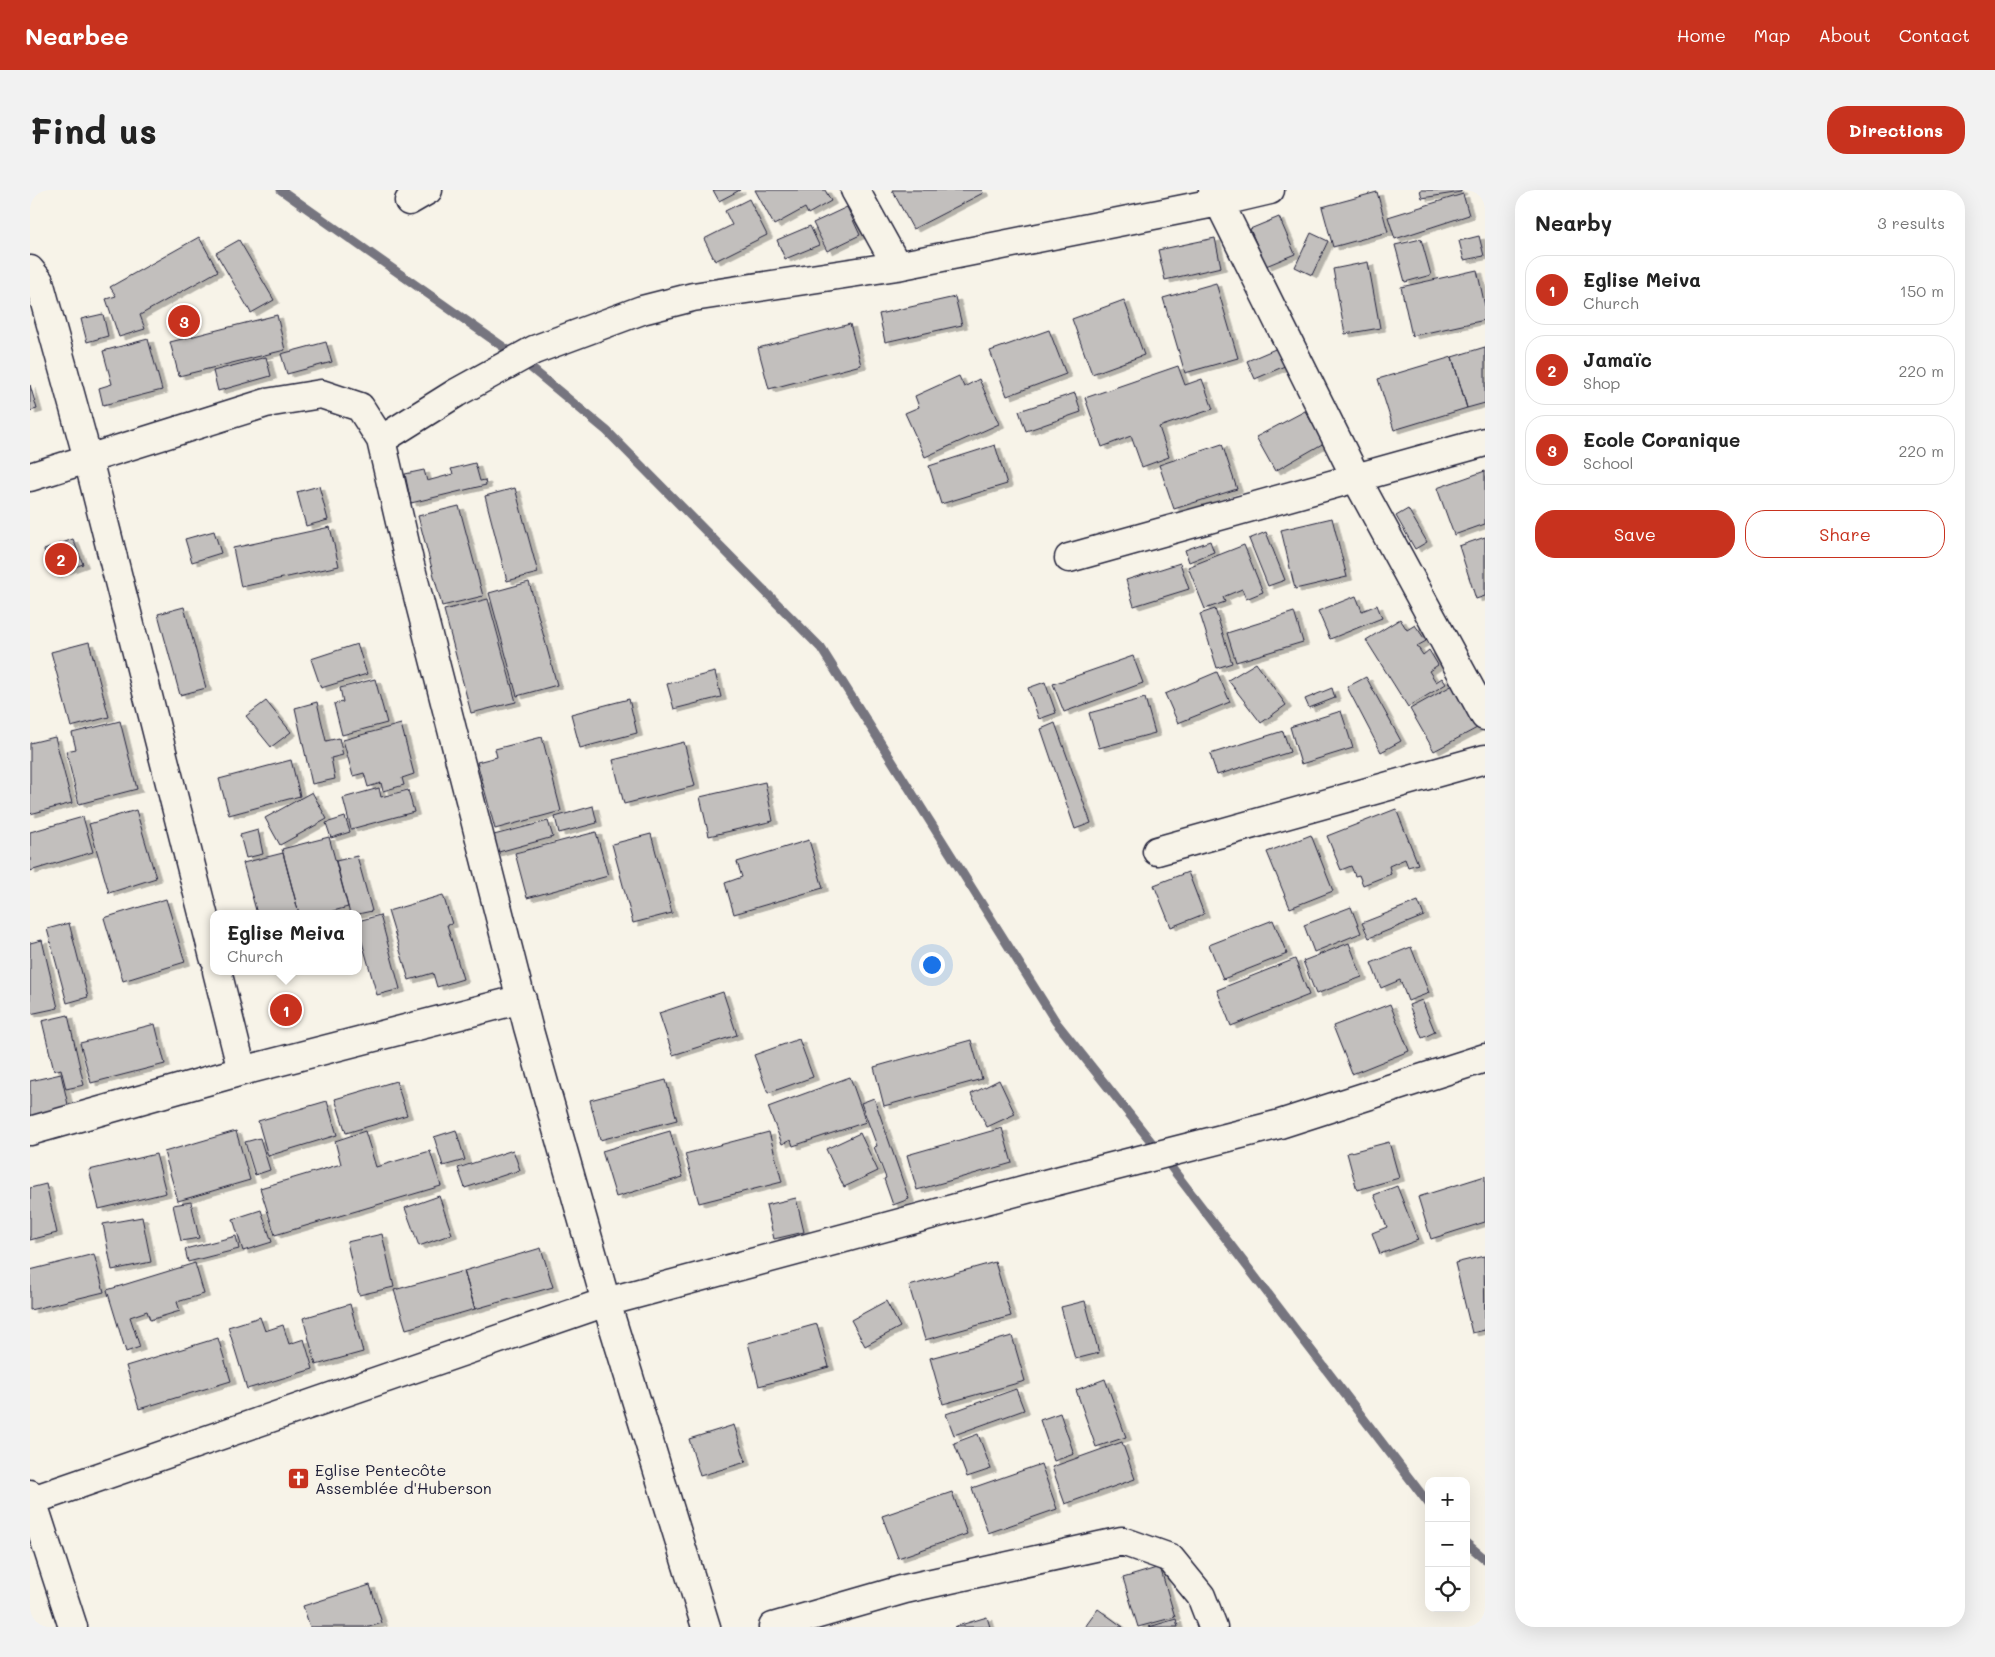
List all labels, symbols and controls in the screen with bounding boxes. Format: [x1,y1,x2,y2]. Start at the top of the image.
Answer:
text: Nearbee [25,20,129,51]
text: Home [1677,23,1726,47]
text: Map [1754,23,1790,47]
text: About [1818,23,1871,47]
text: Contact [1899,23,1970,47]
button: Directions [1827,106,1965,154]
text: Find us [30,107,157,153]
text: Nearby [1535,209,1612,236]
text: 3 results [1877,212,1945,233]
text: Eglise Meiva [1583,267,1701,292]
text: 1 [1548,280,1556,301]
text: 150 m [1900,280,1944,301]
text: Church [1583,292,1639,313]
pin: 3 [168,302,200,340]
text: Jamaïc [1583,347,1652,372]
text: 2 [1548,360,1556,381]
text: 220 m [1898,360,1944,381]
text: Shop [1583,372,1620,393]
text: Ecole Coranique [1583,427,1740,452]
text: 3 [1547,440,1557,461]
text: 220 m [1898,440,1944,461]
text: School [1583,452,1633,473]
button: Save [1535,510,1735,558]
button: Share [1745,510,1945,558]
pin: 2 [45,540,77,578]
popup [210,910,362,975]
text: Eglise Meiva [227,920,345,945]
text: Church [227,945,283,966]
your location [919,952,945,978]
pin: 1 [270,991,302,1029]
place label: Eglise Pentecôte Assemblée d'Huberson [315,1459,492,1498]
church icon: Eglise Pentecôte Assemblée d'Huberson [287,1466,311,1490]
map controls [1425,1477,1470,1612]
button: + [1425,1477,1470,1522]
button: − [1425,1522,1470,1567]
button: locate [1425,1567,1470,1612]

